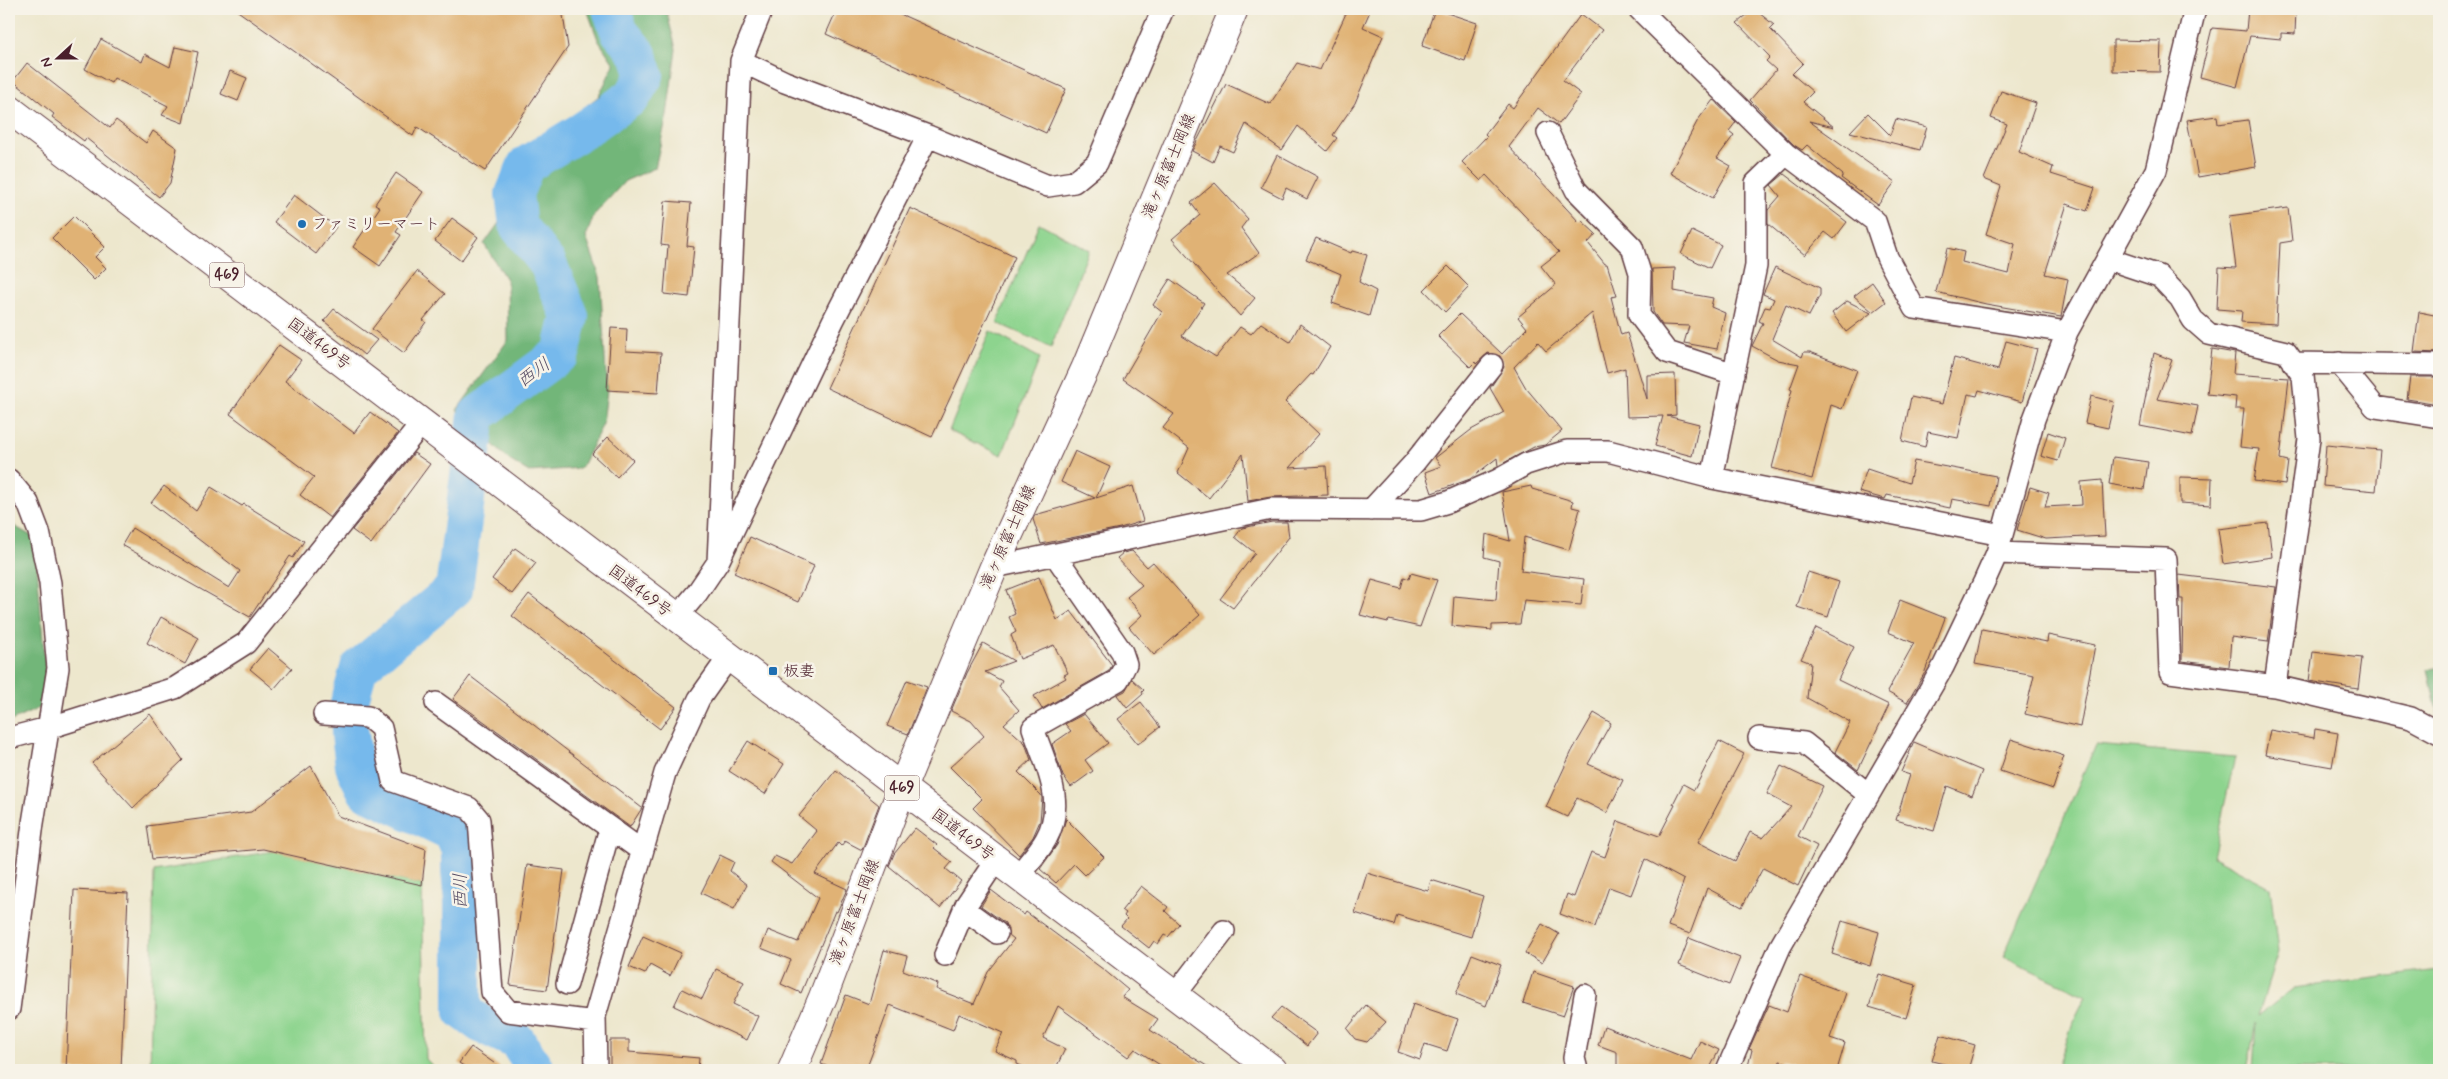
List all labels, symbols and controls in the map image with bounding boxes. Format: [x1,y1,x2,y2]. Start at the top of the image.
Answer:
north arrow [32,32,82,82]
text: N [37,55,57,70]
street label: 滝ヶ原富士岡線 [1137,110,1201,222]
place label: ファミリーマート [312,214,440,235]
marker: ファミリーマート [296,218,308,230]
road number: 469 [210,262,244,288]
street label: 国道469号 [283,313,355,375]
water label: 西川 [512,353,556,393]
street label: 滝ヶ原富士岡線 [976,482,1040,592]
street label: 国道469号 [604,560,676,622]
place label: 板妻 [783,661,815,682]
marker: 板妻 [767,665,779,677]
road number: 469 [884,776,920,800]
street label: 国道469号 [927,804,999,866]
street label: 滝ヶ原富士岡線 [825,856,885,968]
water label: 西川 [449,873,473,909]

